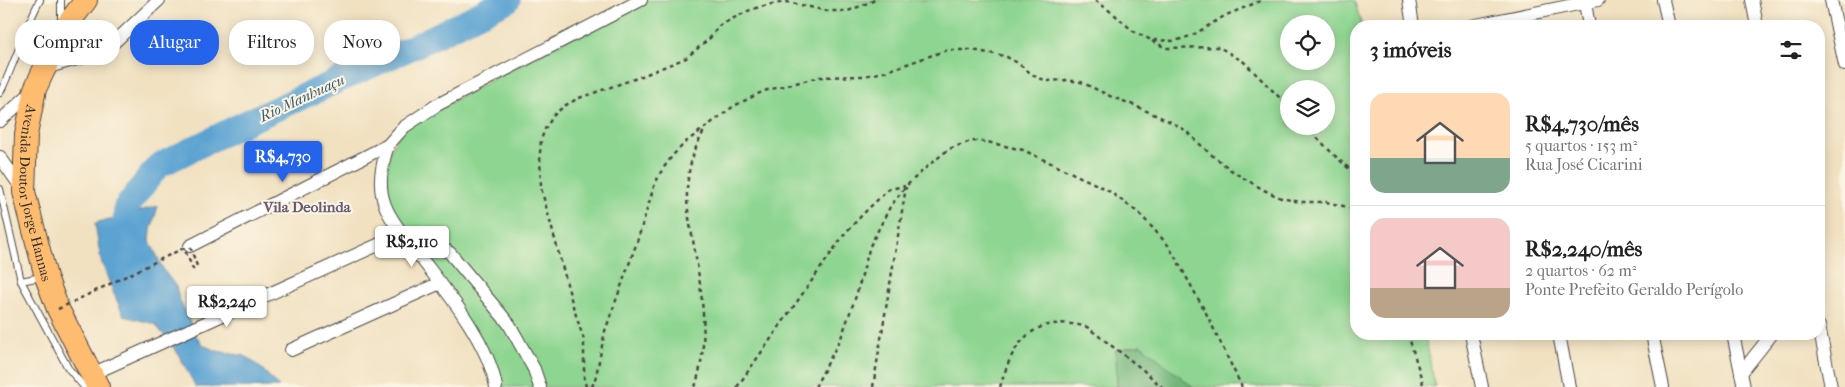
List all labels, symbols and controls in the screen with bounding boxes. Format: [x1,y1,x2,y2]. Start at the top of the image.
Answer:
map controls [1280,15,1335,135]
button: locate [1280,15,1335,70]
chip: Comprar [15,20,120,65]
chip: Alugar [130,20,219,65]
chip: Filtros [229,20,314,65]
chip: Novo [324,20,400,65]
icon: filters [1777,36,1805,64]
text: 3 imóveis [1370,38,1451,62]
water label: Rio Manhuaçu [256,70,347,126]
button: layers [1280,80,1335,135]
street label: Avenida Doutor Jorge Hannas [15,102,55,284]
text: R$4,730/mês [1525,112,1639,136]
icon: home [1410,113,1470,173]
text: 5 quartos · 153 m² [1525,136,1637,155]
pin: R$4,730 [237,140,329,183]
text: R$4,730 [255,147,311,166]
text: Rua José Cicarini [1525,155,1643,174]
district label: Vila Deolinda [262,198,352,216]
pin: R$2,110 [366,226,458,268]
text: R$2,110 [386,232,438,251]
text: R$2,240/mês [1525,237,1642,261]
icon: home [1410,238,1470,298]
text: 2 quartos · 62 m² [1525,261,1636,280]
text: Ponte Prefeito Geraldo Perígolo [1525,280,1743,299]
pin: R$2,240 [181,286,273,328]
text: R$2,240 [198,292,256,311]

